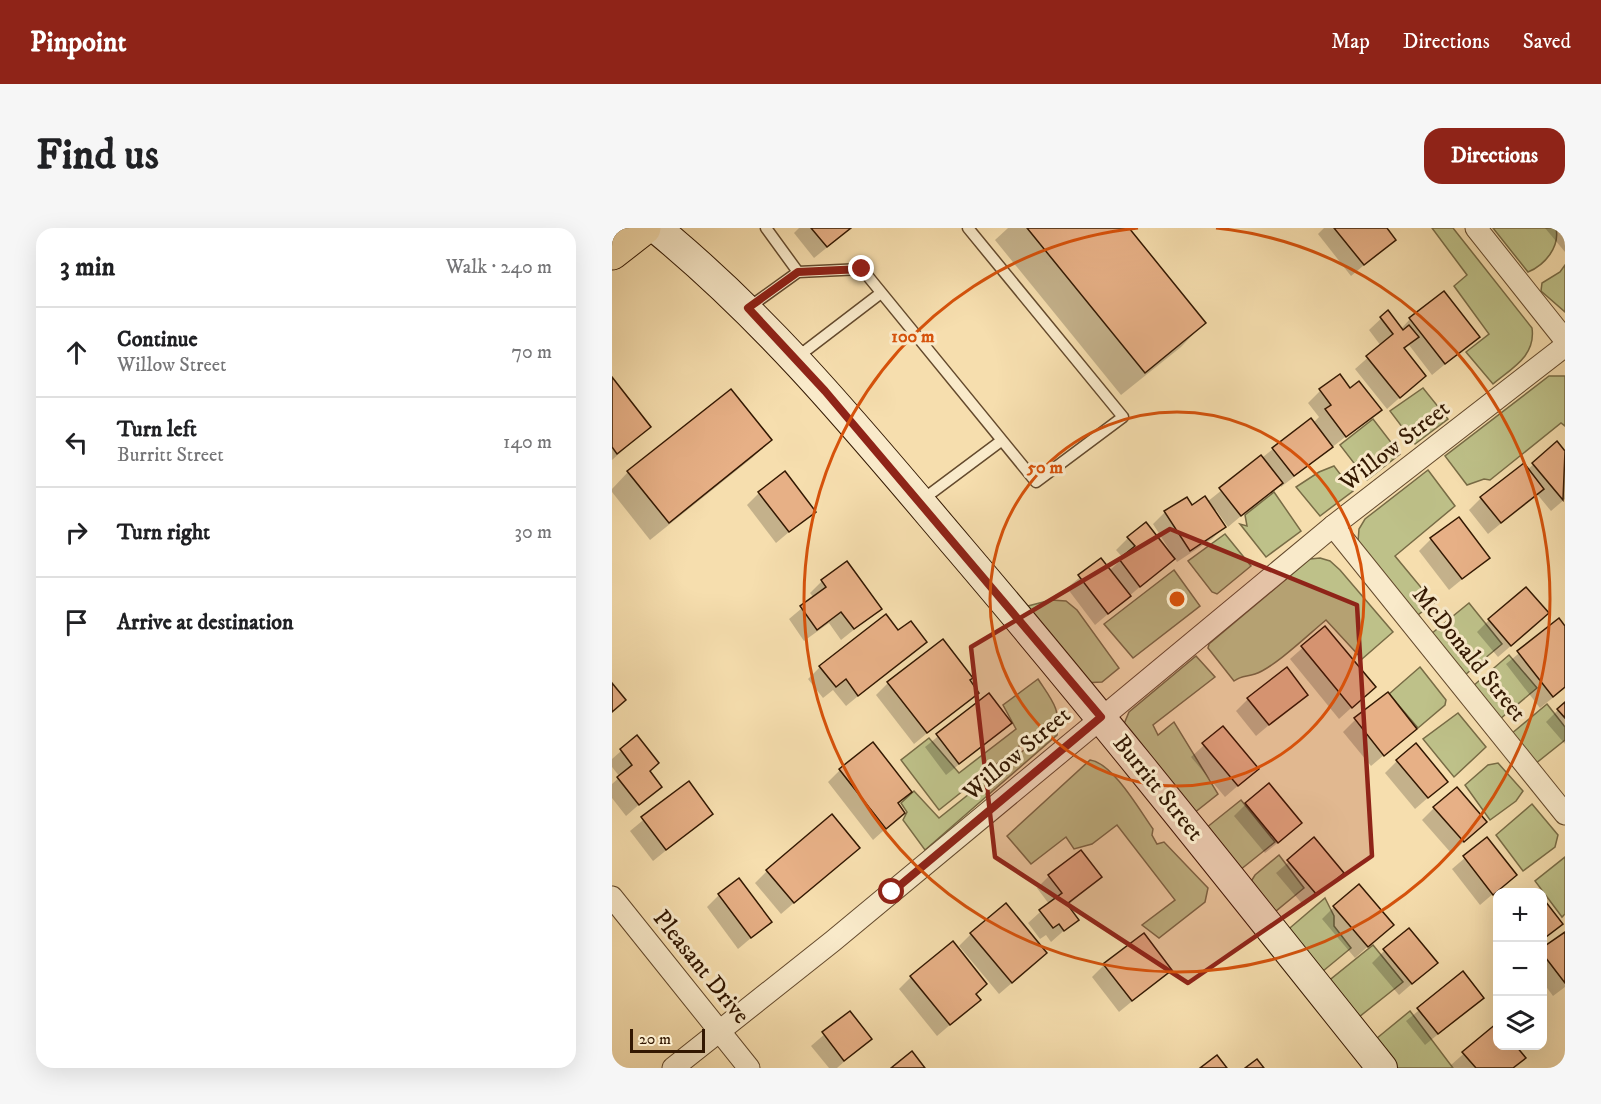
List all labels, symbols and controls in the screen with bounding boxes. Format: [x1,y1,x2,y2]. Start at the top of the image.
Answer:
text: Pinpoint [30,25,126,60]
text: Map [1331,29,1370,55]
text: Directions [1403,29,1490,55]
text: Saved [1523,29,1571,55]
button: Directions [1424,128,1565,184]
text: Find us [36,130,159,182]
text: 3 min [60,251,115,284]
text: Walk · 240 m [446,255,552,280]
route end [848,255,874,281]
text: Continue [117,326,198,353]
text: 100 m [891,326,935,348]
icon: ahead [60,336,93,369]
text: 70 m [511,340,552,365]
text: Willow Street [117,353,226,378]
street label: Willow Street [1333,394,1456,499]
text: Turn left [117,416,197,443]
icon: left [60,426,93,459]
text: 140 m [503,430,552,455]
text: Burritt Street [117,443,224,468]
text: 50 m [1026,457,1063,479]
icon: right [60,516,93,549]
text: Turn right [117,519,210,546]
text: 30 m [514,520,552,545]
street label: McDonald Street [1405,580,1533,728]
centre of rings [1167,589,1187,609]
icon: arrive [60,606,93,639]
text: Arrive at destination [117,609,294,636]
street label: Willow Street [956,700,1077,808]
street label: Burritt Street [1106,729,1210,847]
route start [878,878,904,904]
map controls [1493,888,1547,1050]
button: + [1493,888,1547,942]
street label: Pleasant Drive [646,904,756,1030]
button: − [1493,942,1547,996]
button: layers [1493,996,1547,1050]
scale bar [630,1026,705,1054]
text: 20 m [639,1029,671,1049]

